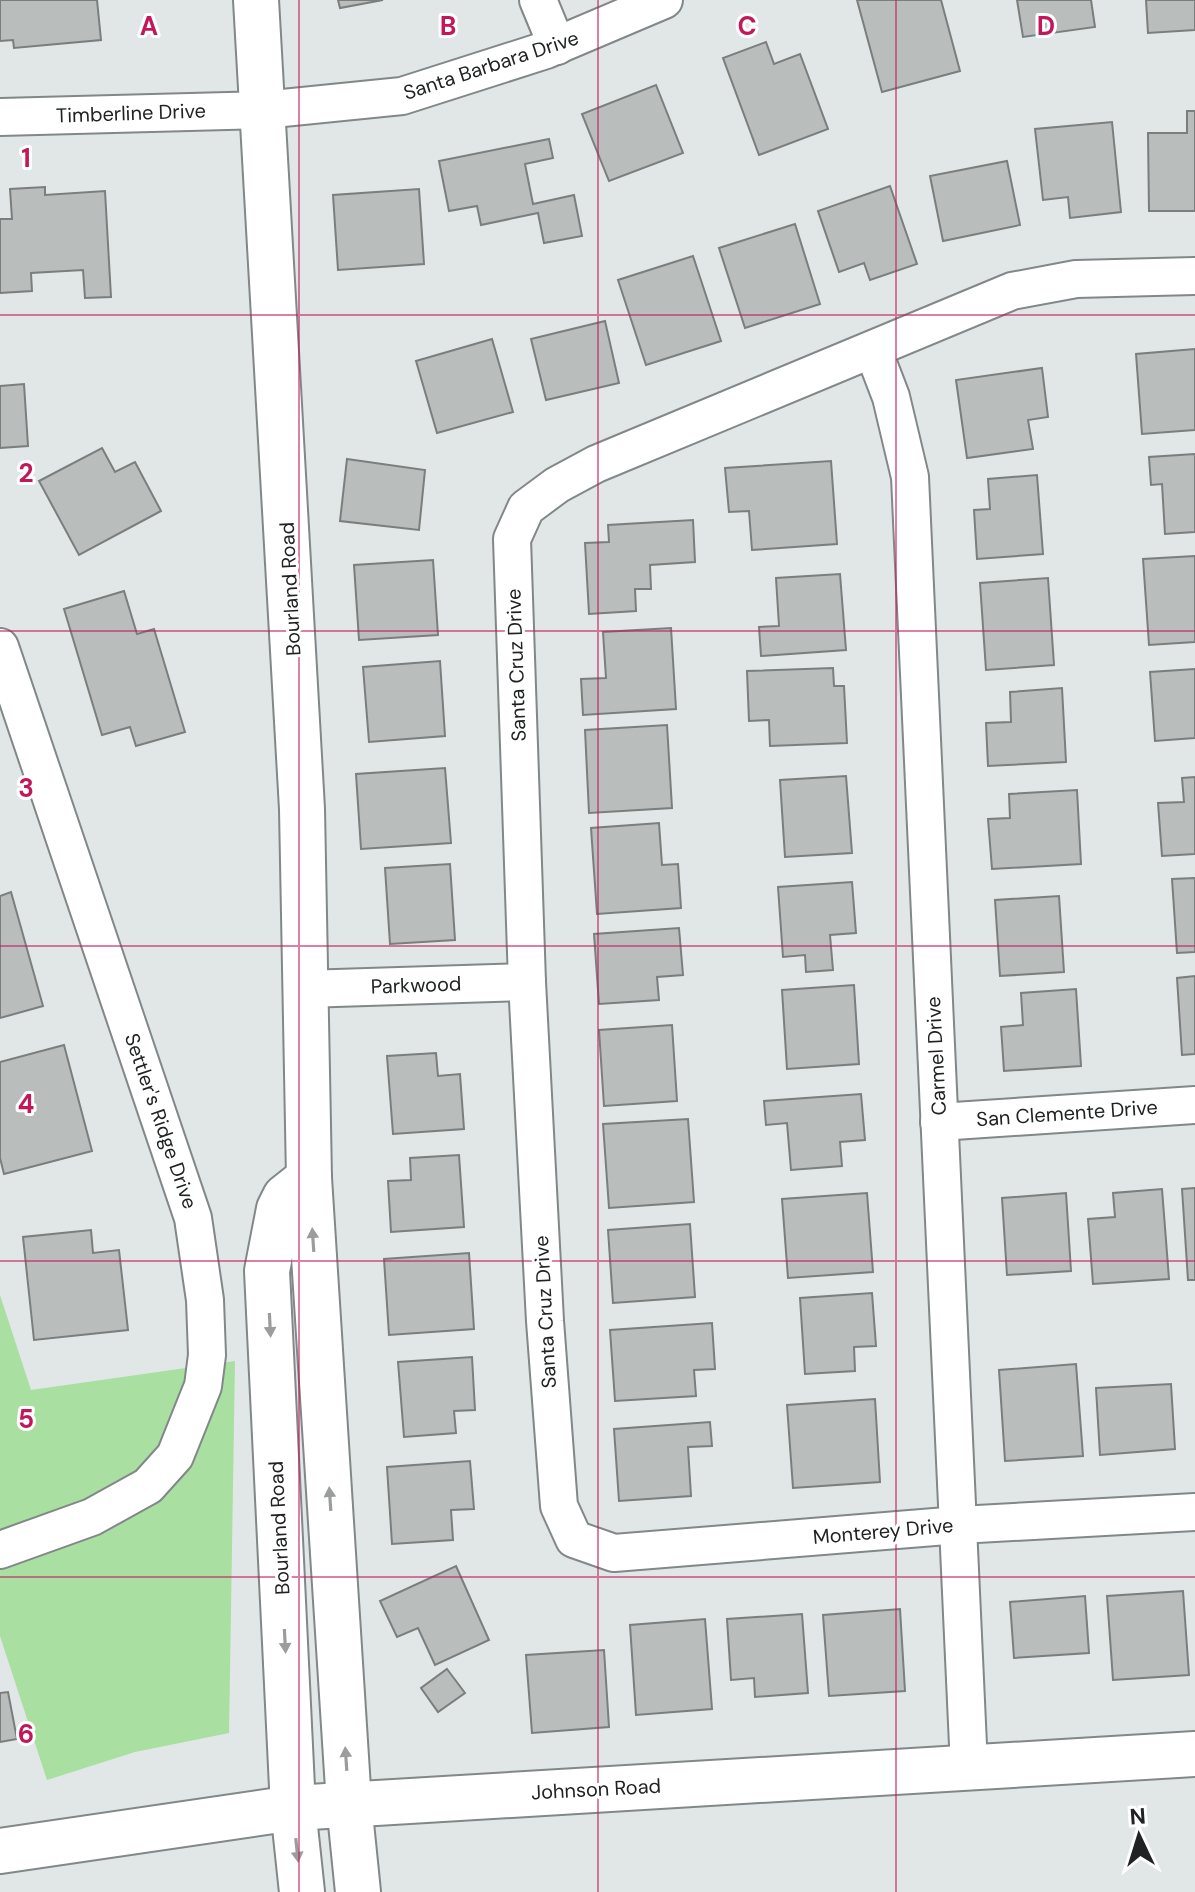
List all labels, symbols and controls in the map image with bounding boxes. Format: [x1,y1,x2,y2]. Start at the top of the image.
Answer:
text: A [140,9,158,43]
text: C [737,9,757,43]
text: D [1037,9,1055,43]
street label: Santa Barbara Drive [400,25,582,105]
street label: Timberline Drive [56,97,206,129]
text: 1 [21,141,31,175]
text: 2 [18,456,34,490]
street label: Bourland Road [274,521,306,657]
street label: Santa Cruz Drive [500,588,532,742]
text: 3 [18,771,34,805]
street label: Parkwood [370,970,462,1000]
street label: Carmel Drive [920,996,952,1116]
street label: Settler's Ridge Drive [119,1030,203,1212]
text: 4 [18,1087,34,1121]
street label: San Clemente Drive [975,1094,1159,1132]
one-way arrow [306,1227,319,1252]
street label: Santa Cruz Drive [528,1235,562,1389]
one-way arrow [263,1313,276,1338]
text: 5 [18,1402,34,1436]
street label: Bourland Road [263,1460,295,1596]
one-way arrow [323,1486,336,1511]
street label: Monterey Drive [812,1512,954,1550]
one-way arrow [278,1629,291,1654]
text: 6 [18,1717,34,1751]
one-way arrow [339,1746,352,1771]
street label: Johnson Road [530,1773,662,1805]
north arrow [1099,1796,1179,1876]
text: N [1129,1802,1147,1832]
one-way arrow [291,1838,304,1863]

